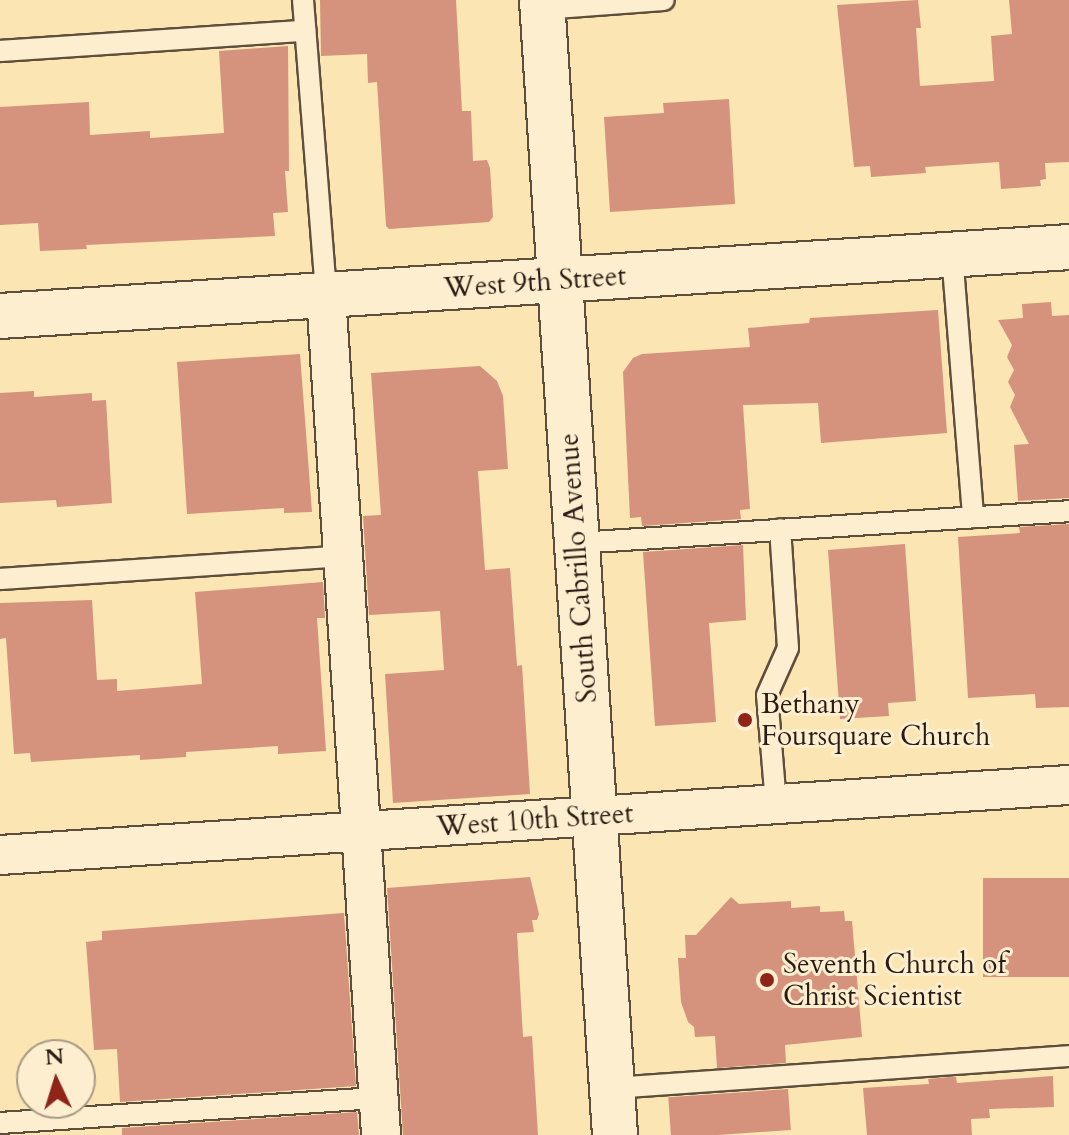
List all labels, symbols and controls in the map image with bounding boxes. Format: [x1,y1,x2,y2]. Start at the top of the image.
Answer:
street label: West 9th Street [443,259,627,305]
street label: South Cabrillo Avenue [552,432,604,704]
place label: Bethany Foursquare Church [761,687,990,753]
marker: Bethany Foursquare Church [736,711,754,729]
street label: West 10th Street [435,796,635,844]
place label: Seventh Church of Christ Scientist [783,947,1006,1013]
marker: Seventh Church of Christ Scientist [758,971,776,989]
north arrow [16,1039,96,1119]
text: N [44,1041,65,1073]

